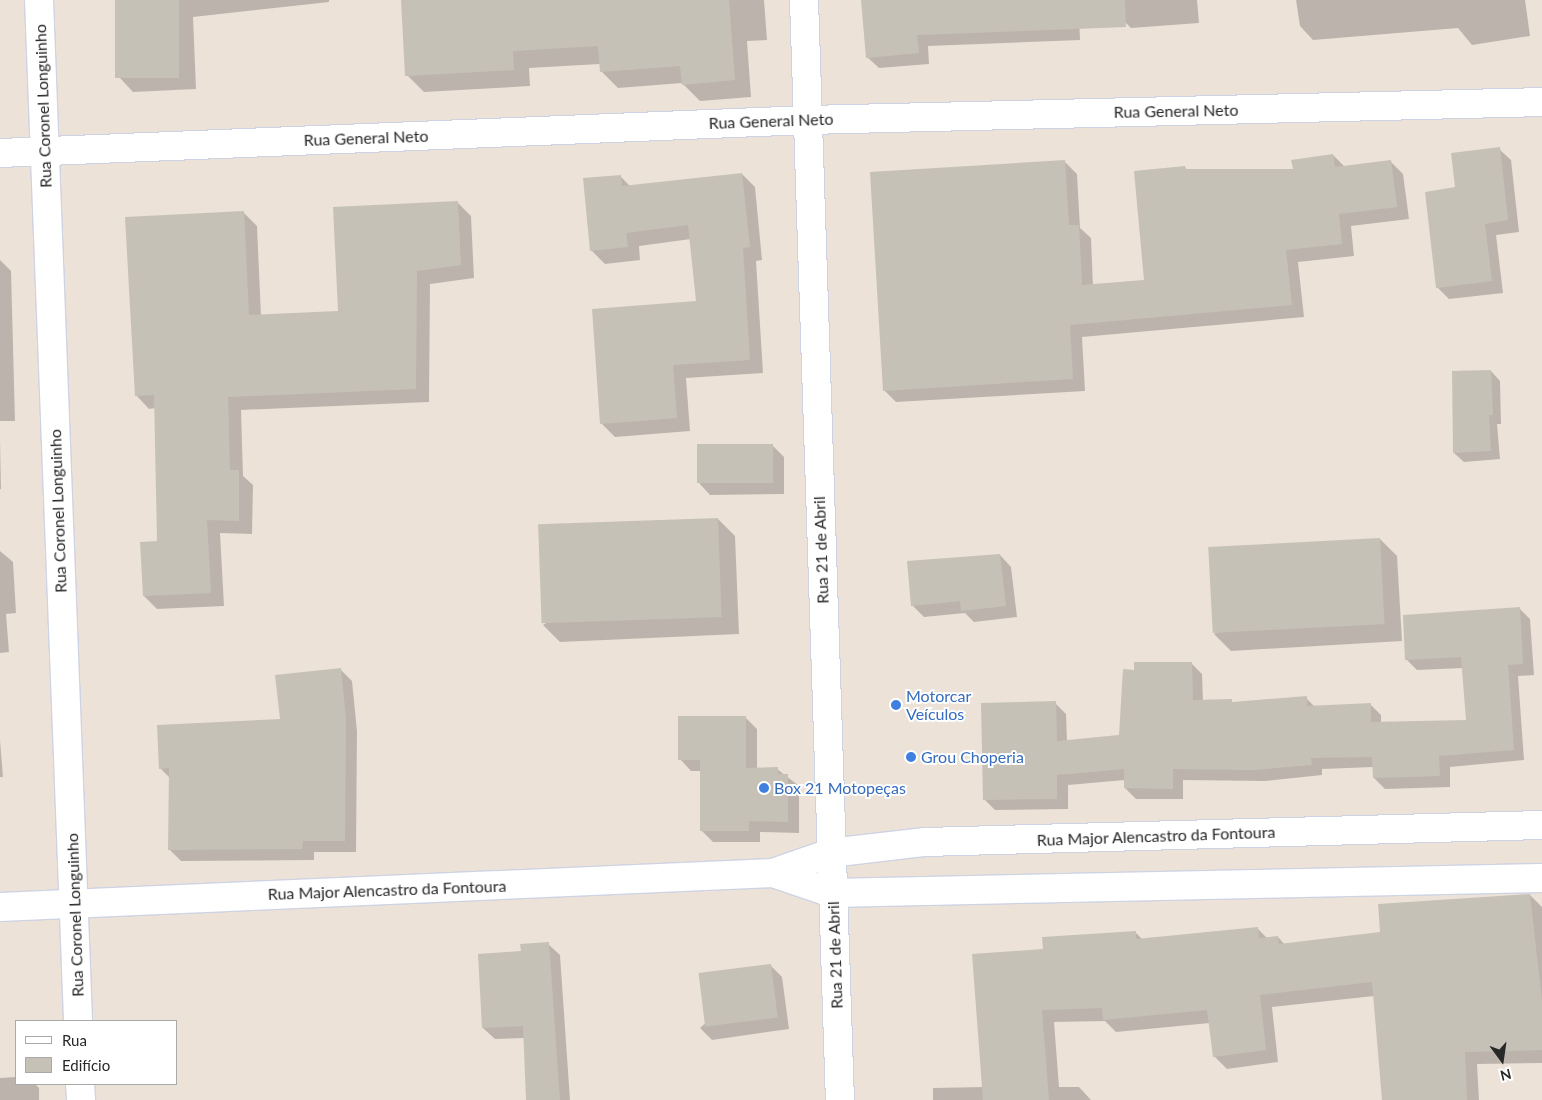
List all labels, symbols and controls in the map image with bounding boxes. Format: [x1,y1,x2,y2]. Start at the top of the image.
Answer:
street label: Rua Coronel Longuinho [31,24,55,188]
street label: Rua General Neto [1113,100,1239,122]
street label: Rua General Neto [708,109,834,133]
street label: Rua General Neto [303,126,429,150]
street label: Rua Coronel Longuinho [46,429,70,593]
street label: Rua 21 de Abril [810,496,832,604]
place label: Motorcar Veículos [906,686,971,724]
marker: Motorcar Veículos [890,699,902,711]
place label: Grou Choperia [921,747,1024,767]
marker: Grou Choperia [905,751,917,763]
place label: Box 21 Motopeças [774,778,906,798]
marker: Box 21 Motopeças [758,782,770,794]
street label: Rua Major Alencastro da Fontoura [1036,822,1276,850]
street label: Rua Coronel Longuinho [63,833,87,997]
street label: Rua Major Alencastro da Fontoura [267,876,507,904]
street label: Rua 21 de Abril [824,901,846,1009]
legend [15,1020,178,1085]
text: Rua [62,1031,87,1049]
north arrow [1477,1035,1527,1085]
text: Edifício [62,1056,110,1074]
text: N [1498,1065,1513,1085]

